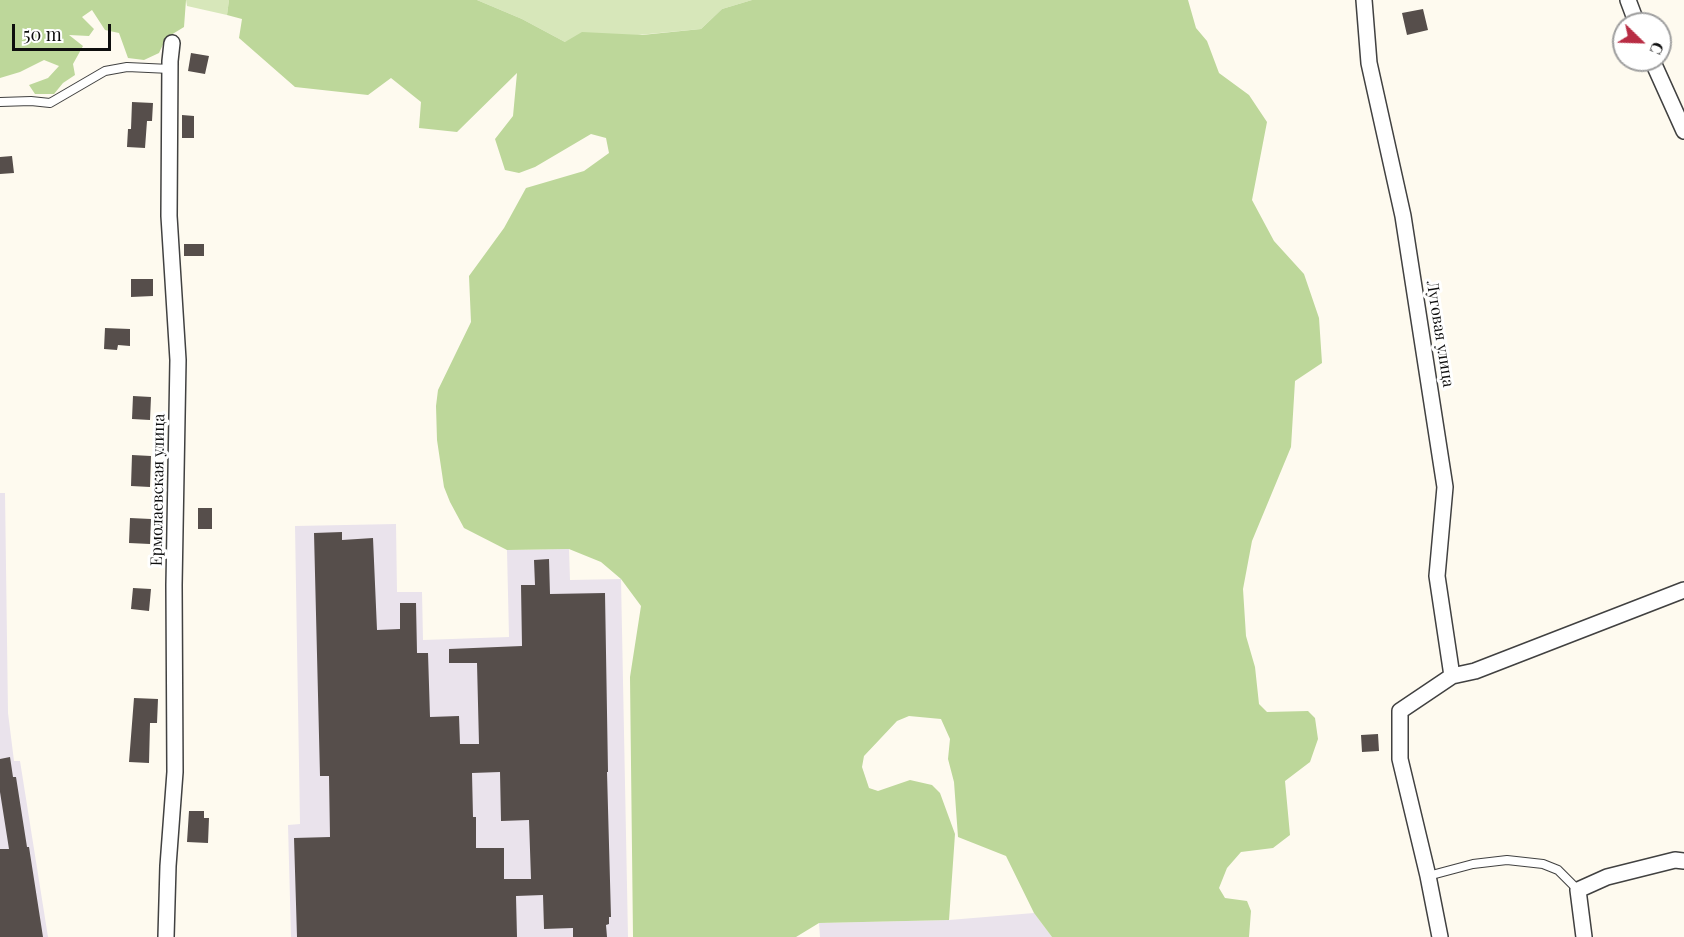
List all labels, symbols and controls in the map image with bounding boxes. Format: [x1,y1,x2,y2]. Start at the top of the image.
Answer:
scale bar [15,12,114,50]
north arrow [1612,12,1672,72]
text: 50 m [23,22,62,46]
text: С [1645,39,1669,58]
street label: Луговая улица [1422,279,1458,389]
street label: Ермолаевская улица [147,414,169,566]

